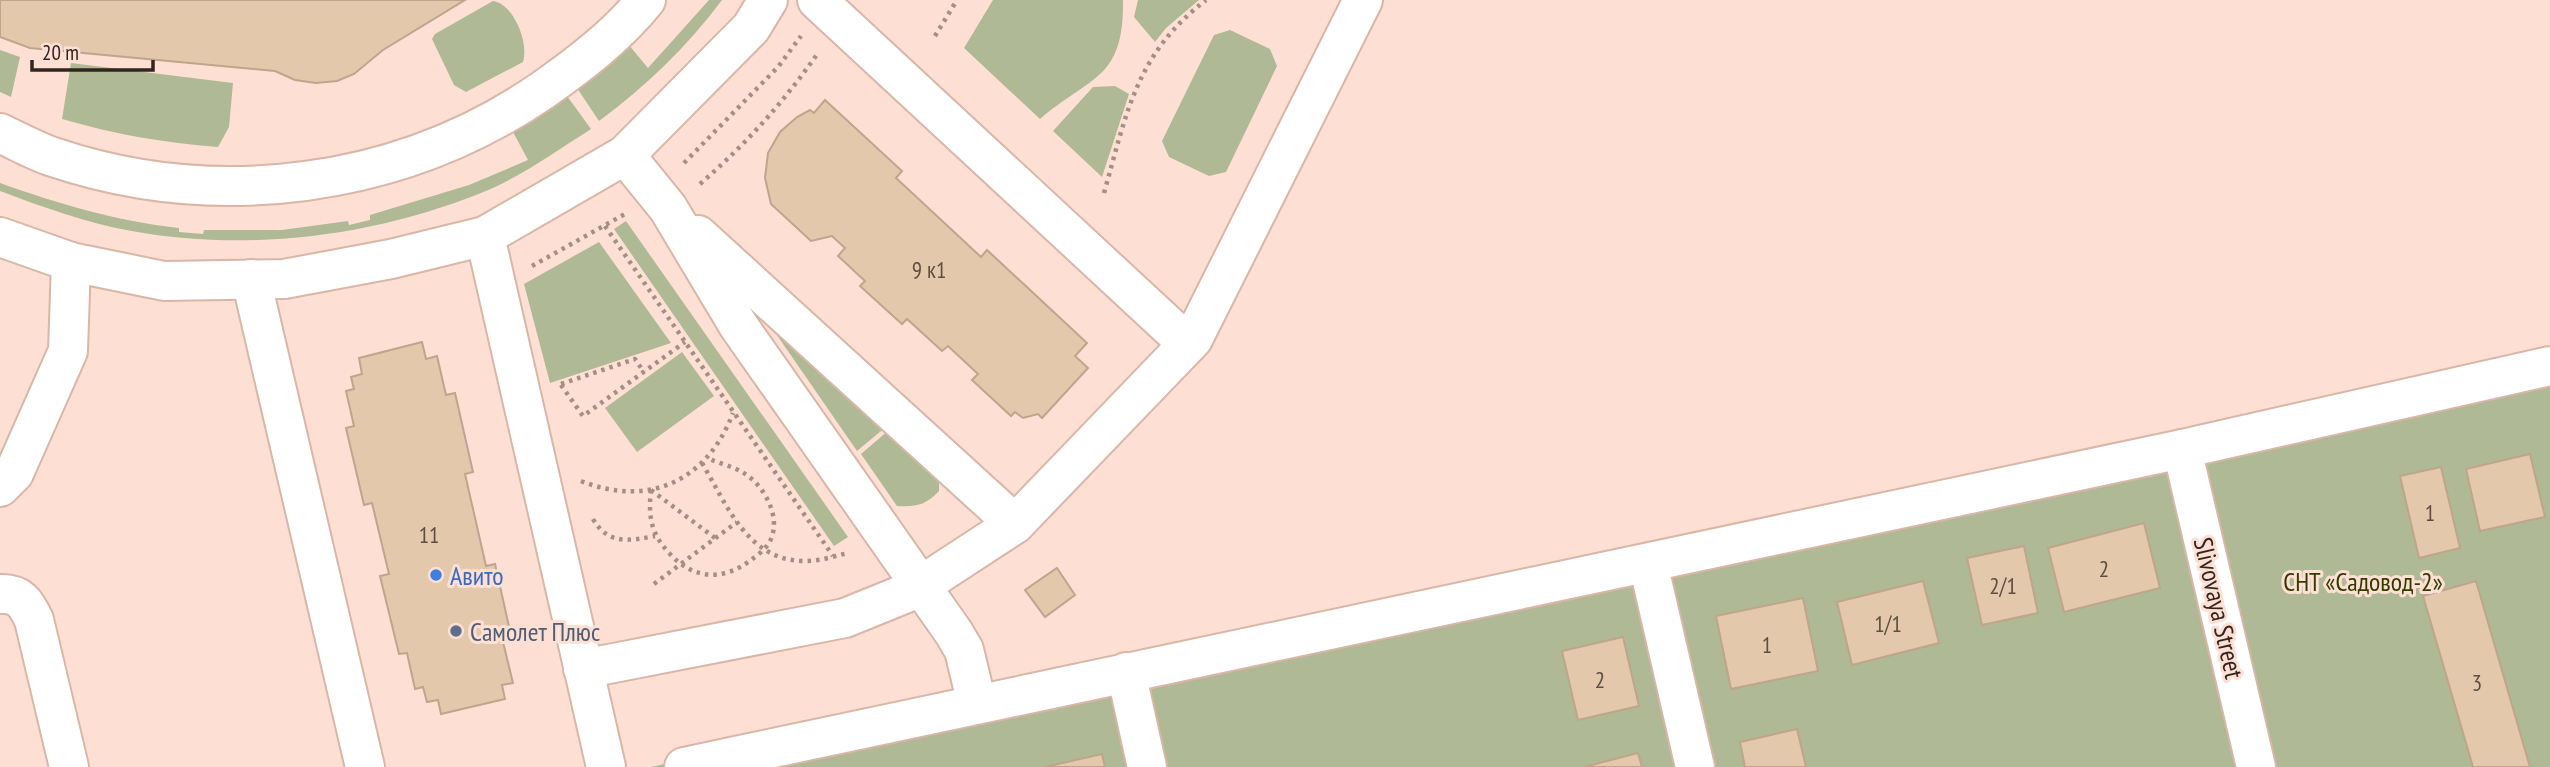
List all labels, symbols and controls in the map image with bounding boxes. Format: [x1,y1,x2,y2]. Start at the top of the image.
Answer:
scale bar [32,28,152,72]
text: 20 m [42,39,79,66]
house number: 9 к1 [912,255,946,284]
house number: 1 [2425,498,2435,527]
house number: 11 [419,520,439,549]
street label: Slivovaya Street [2187,534,2251,682]
house number: 2 [2099,554,2109,583]
place label: Авито [450,559,503,592]
park label: СНТ «Садовод-2» [2283,565,2443,598]
marker: Авито [428,567,444,583]
house number: 2/1 [1989,571,2017,600]
house number: 1/1 [1874,609,1902,638]
place label: Самолет Плюс [470,615,600,648]
marker: Самолет Плюс [448,623,464,639]
house number: 1 [1762,630,1772,659]
house number: 2 [1595,665,1605,694]
house number: 3 [2472,668,2482,697]

